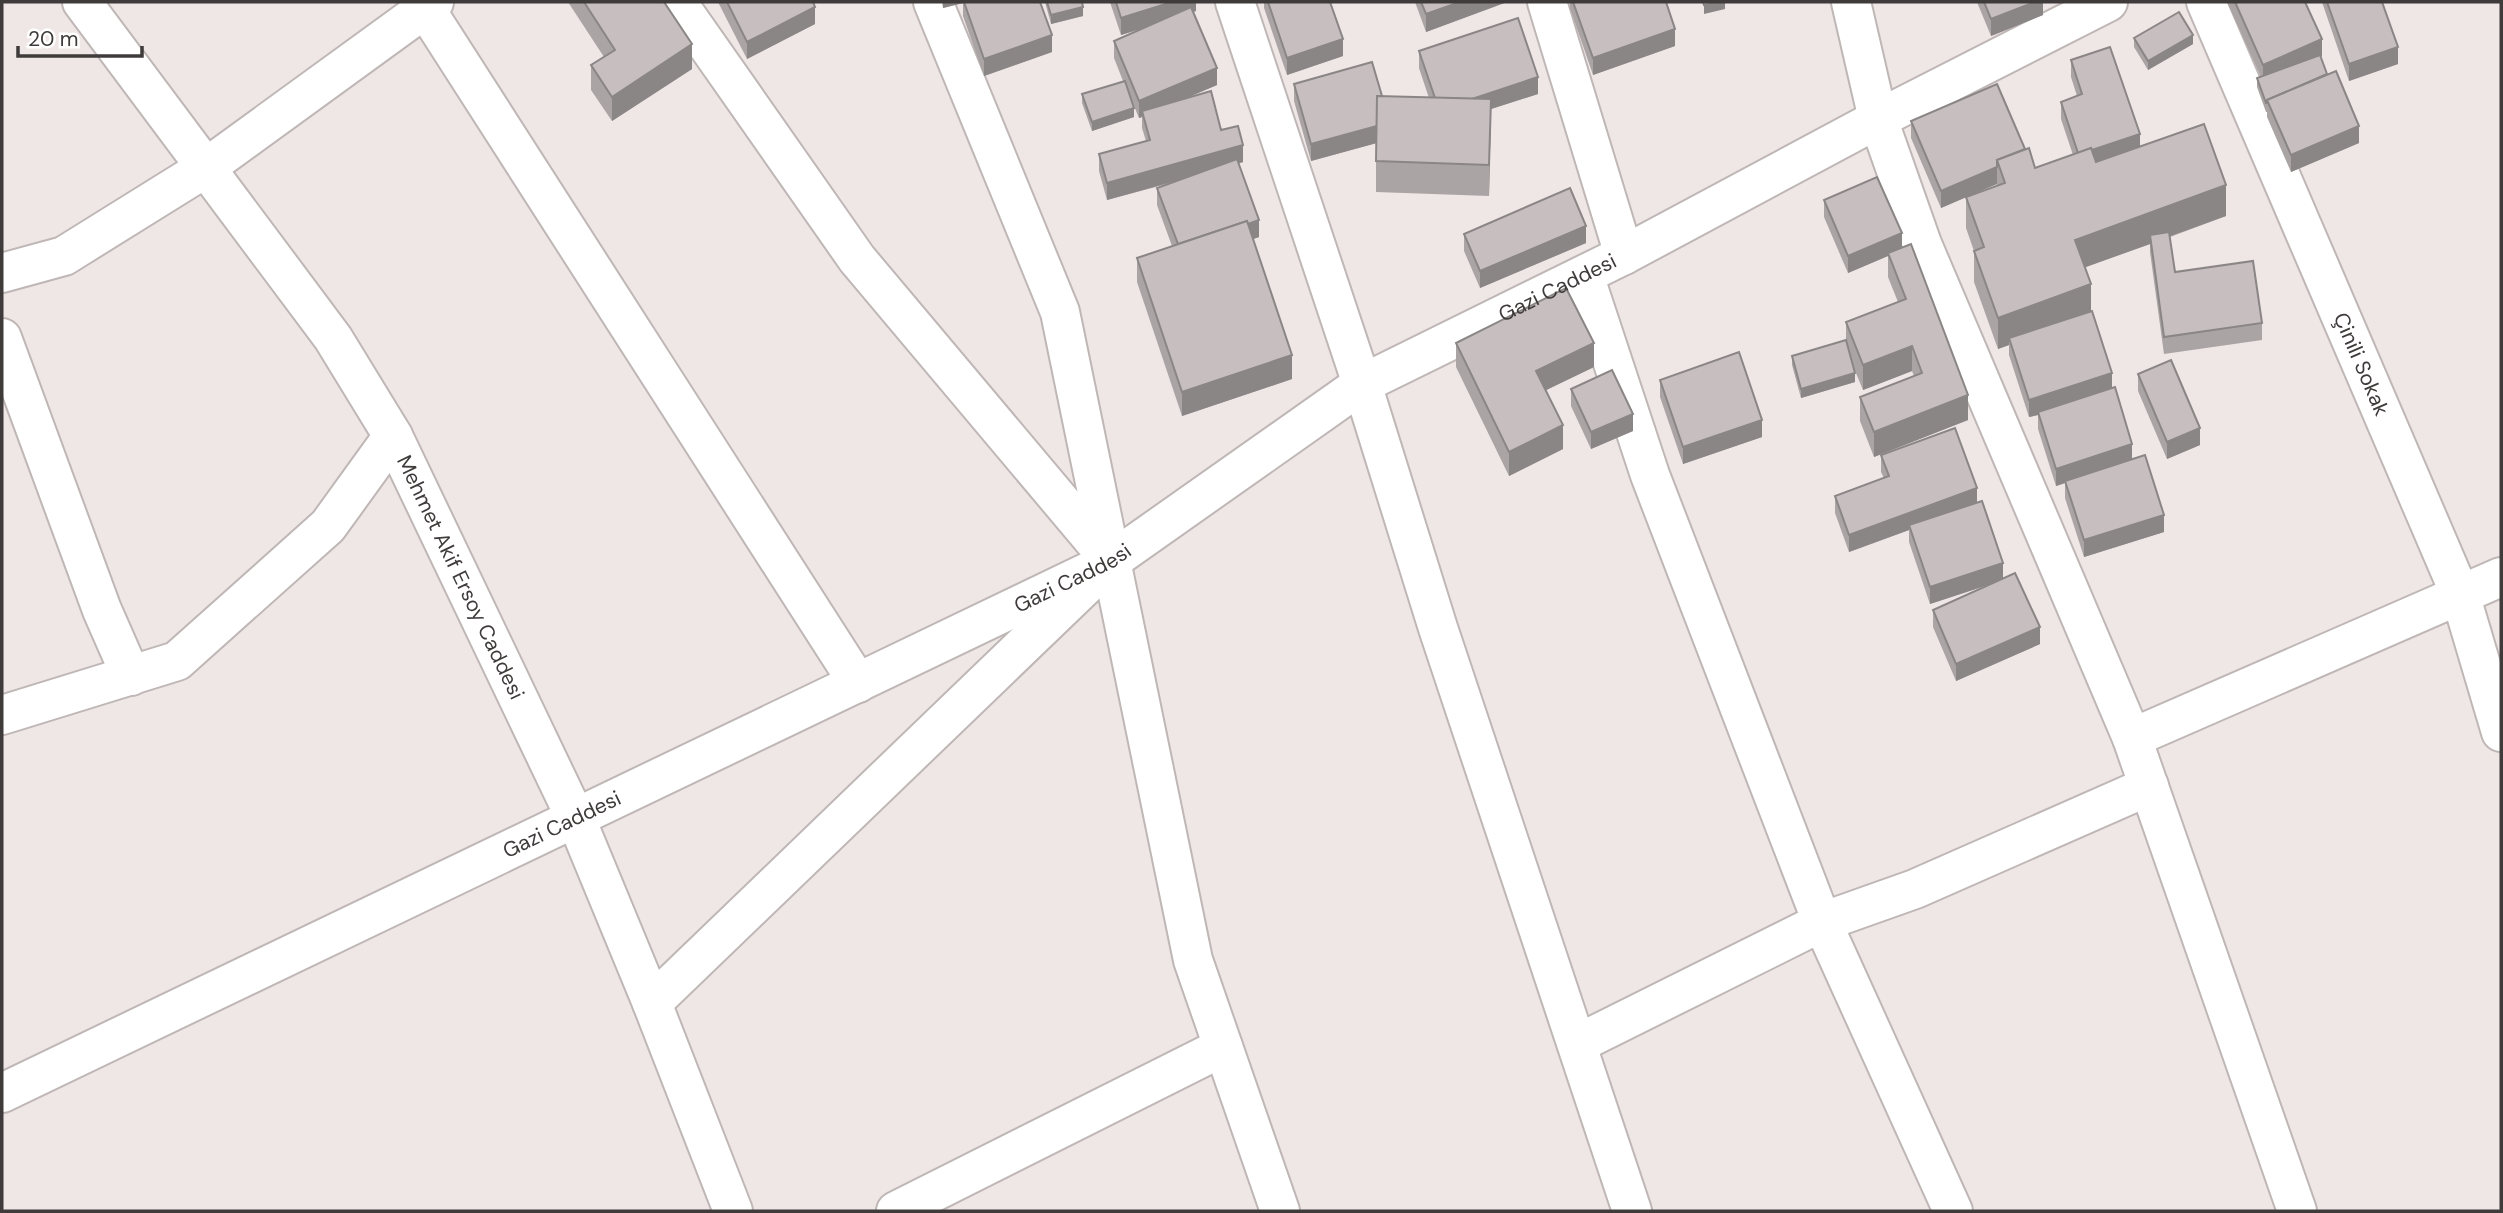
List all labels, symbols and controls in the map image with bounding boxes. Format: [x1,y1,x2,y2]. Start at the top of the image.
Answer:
scale bar [18,14,142,58]
text: 20 m [28,25,79,53]
street label: Gazi Caddesi [1494,247,1621,329]
street label: Çinili Sokak [2327,308,2396,420]
street label: Mehmet Akif Ersoy Caddesi [390,451,531,704]
street label: Gazi Caddesi [1009,537,1137,619]
street label: Gazi Caddesi [498,784,626,865]

